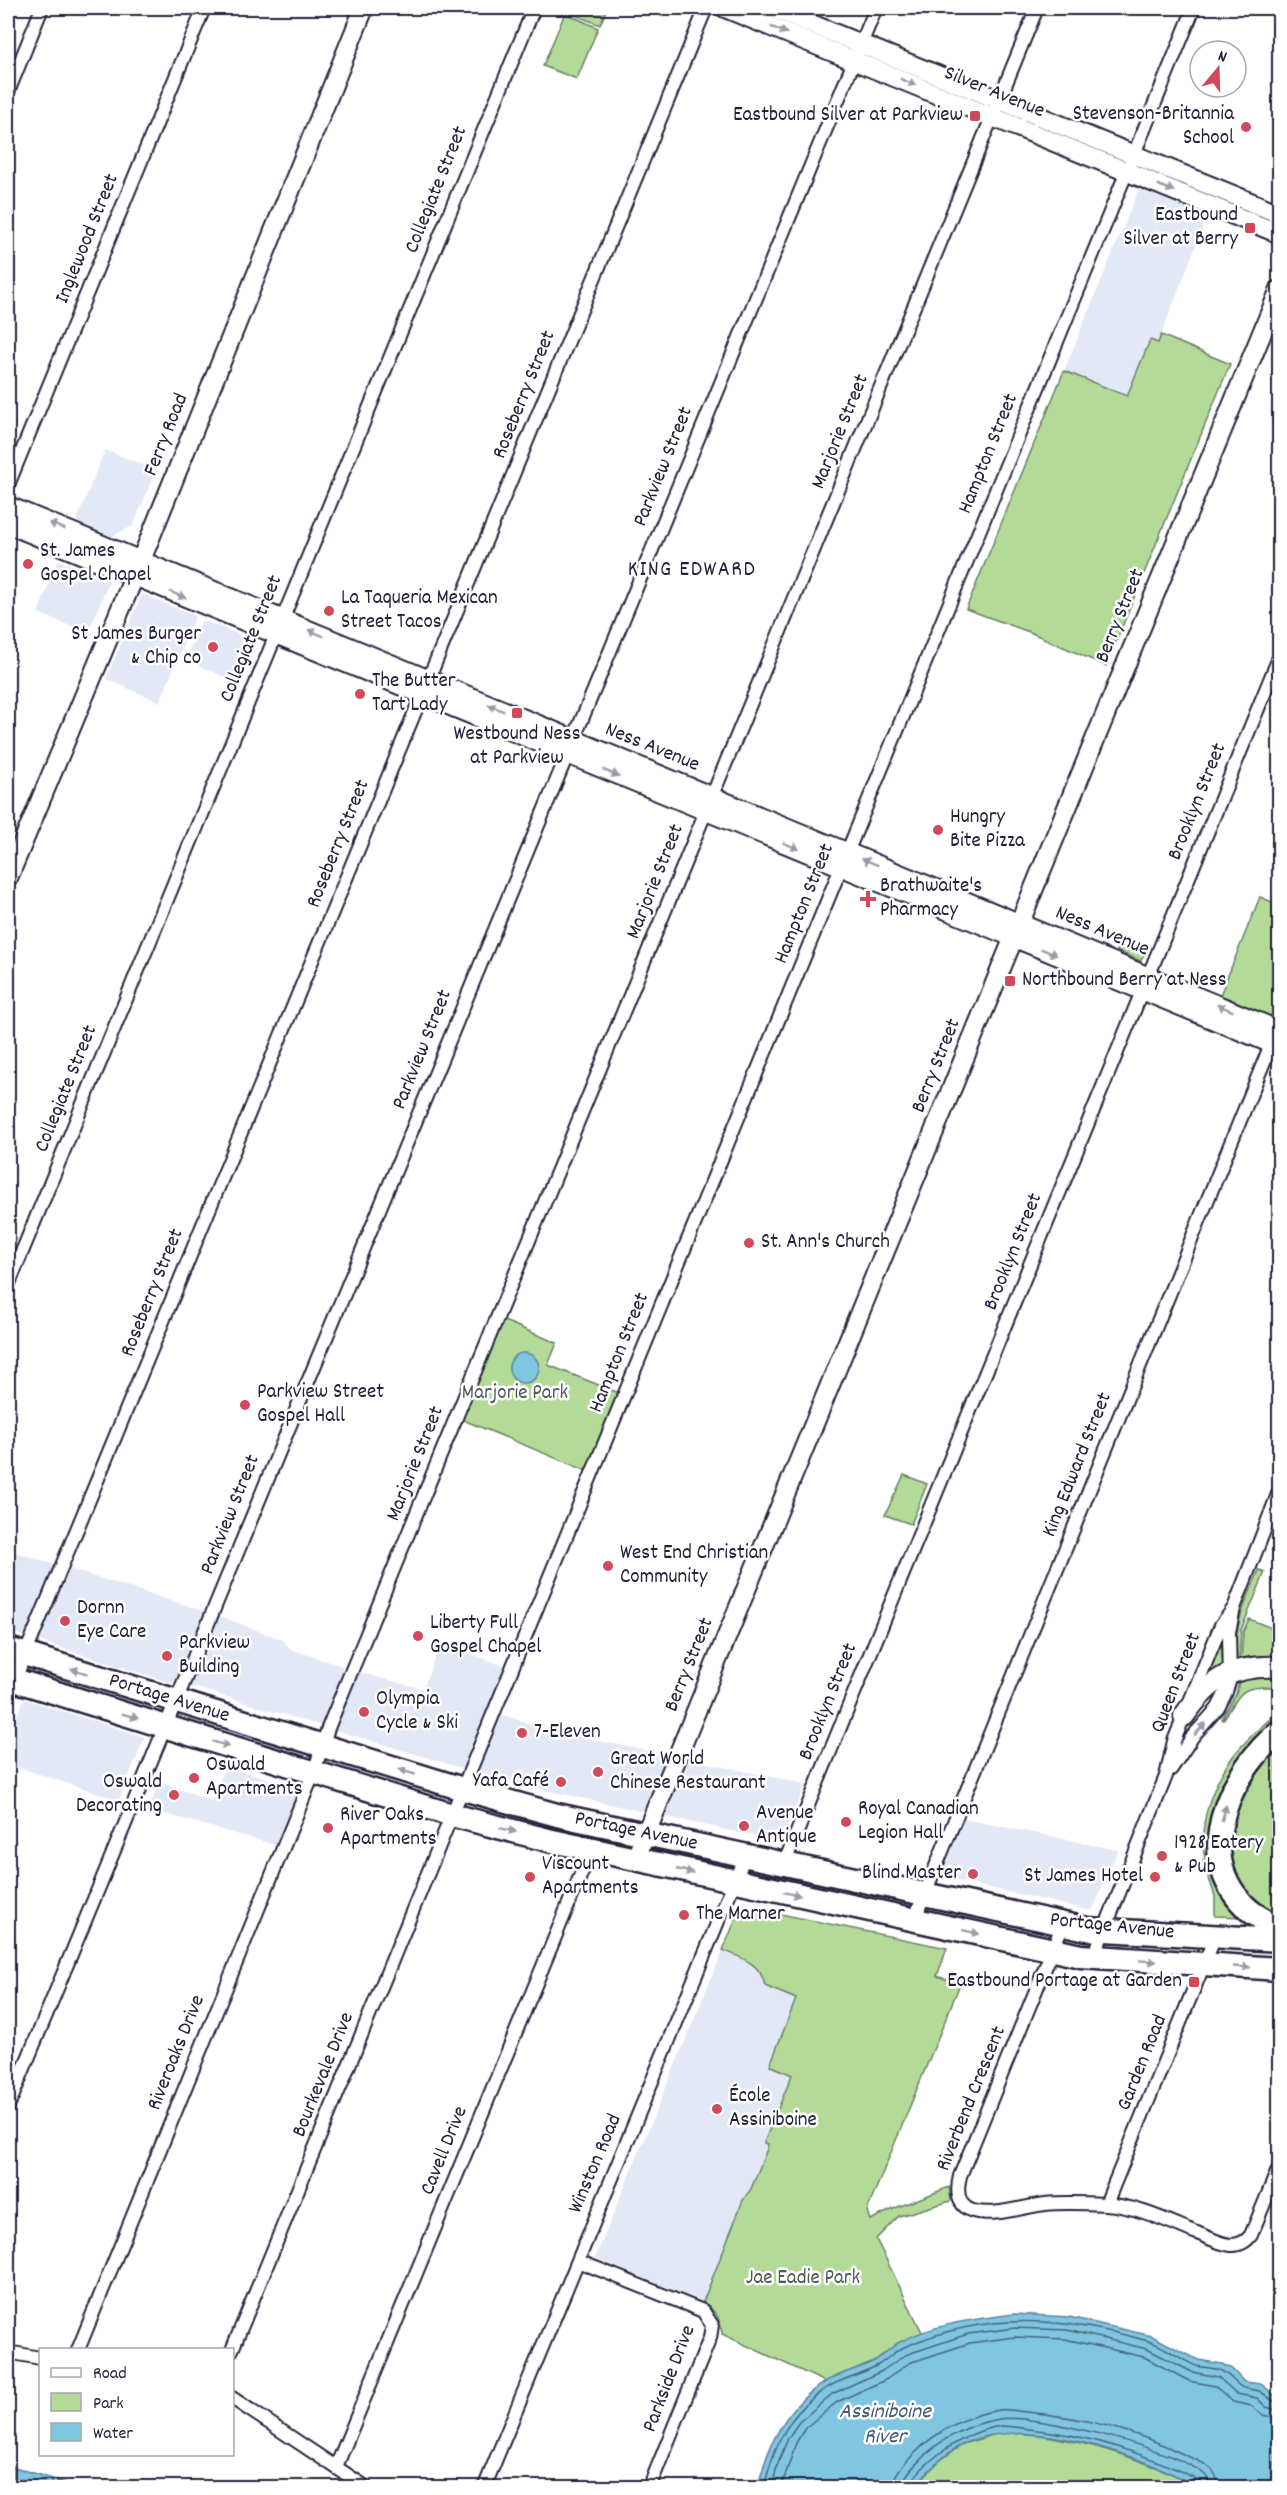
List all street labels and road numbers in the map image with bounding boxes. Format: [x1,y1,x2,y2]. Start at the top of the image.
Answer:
street label: Silver Avenue [939,59,1049,127]
street label: Collegiate Street [398,122,476,258]
street label: Inglewood Street [48,169,128,308]
street label: Roseberry Street [486,326,564,464]
street label: Marjorie Street [804,370,878,494]
street label: Ferry Road [137,389,197,481]
street label: Hampton Street [951,389,1027,519]
street label: Parkview Street [626,402,702,531]
street label: Berry Street [1089,564,1154,668]
street label: Collegiate Street [213,571,291,707]
street label: Ness Avenue [600,715,704,781]
street label: Brooklyn Street [1161,739,1235,865]
street label: Roseberry Street [300,775,378,913]
street label: Marjorie Street [619,820,693,944]
street label: Hampton Street [767,839,843,969]
street label: Ness Avenue [1050,899,1154,965]
street label: Parkview Street [385,985,461,1114]
street label: Berry Street [905,1014,970,1118]
street label: Collegiate Street [28,1021,106,1157]
street label: Brooklyn Street [977,1189,1051,1315]
street label: Roseberry Street [114,1224,192,1362]
street label: Hampton Street [582,1288,658,1418]
street label: King Edward Street [1035,1388,1121,1542]
street label: Marjorie Street [379,1402,453,1526]
street label: Parkview Street [193,1450,269,1579]
street label: Berry Street [658,1613,723,1717]
street label: Queen Street [1144,1628,1210,1738]
street label: Brooklyn Street [792,1639,866,1765]
street label: Portage Avenue [105,1666,233,1732]
street label: Portage Avenue [572,1804,700,1860]
street label: Portage Avenue [1048,1906,1176,1948]
street label: Riveroaks Drive [140,1991,214,2115]
street label: Bourkevale Drive [285,2008,363,2142]
street label: Garden Road [1110,2011,1176,2115]
street label: Riverbend Crescent [929,2022,1015,2176]
street label: Cavell Drive [414,2102,476,2200]
street label: Winston Road [562,2110,630,2218]
street label: Parkside Drive [636,2321,704,2437]

